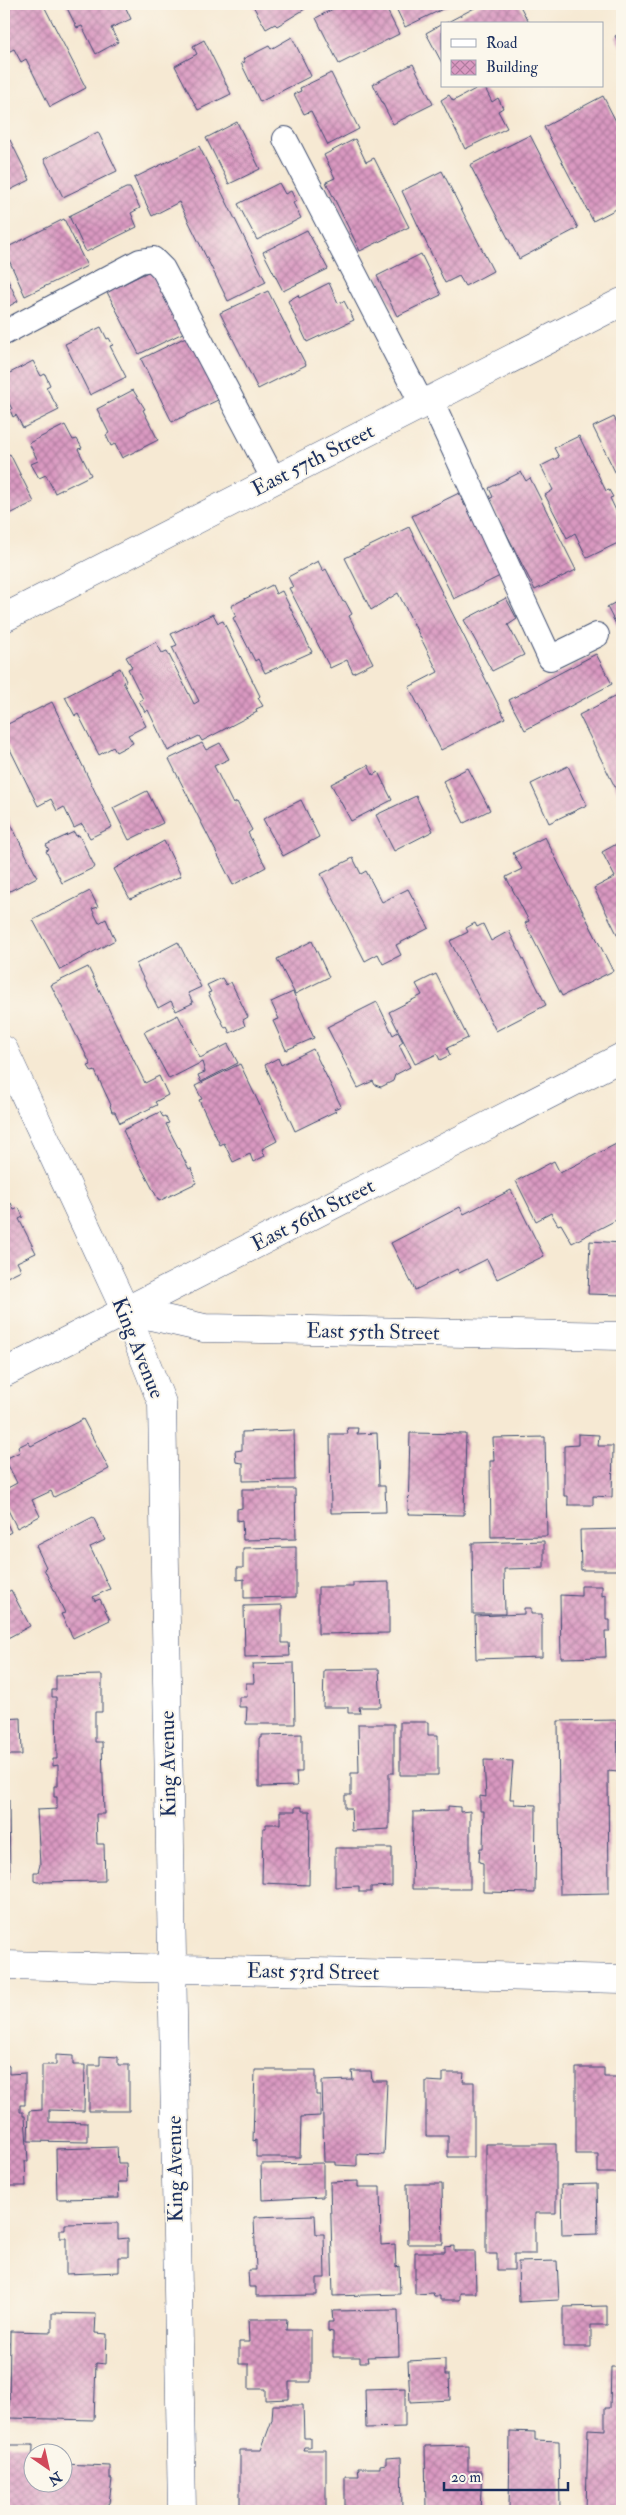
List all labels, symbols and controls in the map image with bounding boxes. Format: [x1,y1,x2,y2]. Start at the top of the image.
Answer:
legend [441,22,604,88]
text: Road [486,34,518,53]
text: Building [486,58,538,77]
street label: East 57th Street [247,417,379,502]
street label: East 56th Street [247,1172,379,1258]
street label: King Avenue [106,1294,171,1403]
street label: East 55th Street [306,1317,440,1347]
street label: King Avenue [154,1710,182,1818]
street label: East 53rd Street [247,1957,380,1987]
street label: King Avenue [161,2115,189,2223]
north arrow [22,2442,72,2492]
scale bar [444,2460,567,2492]
text: N [45,2467,66,2489]
text: 20 m [451,2468,481,2487]

